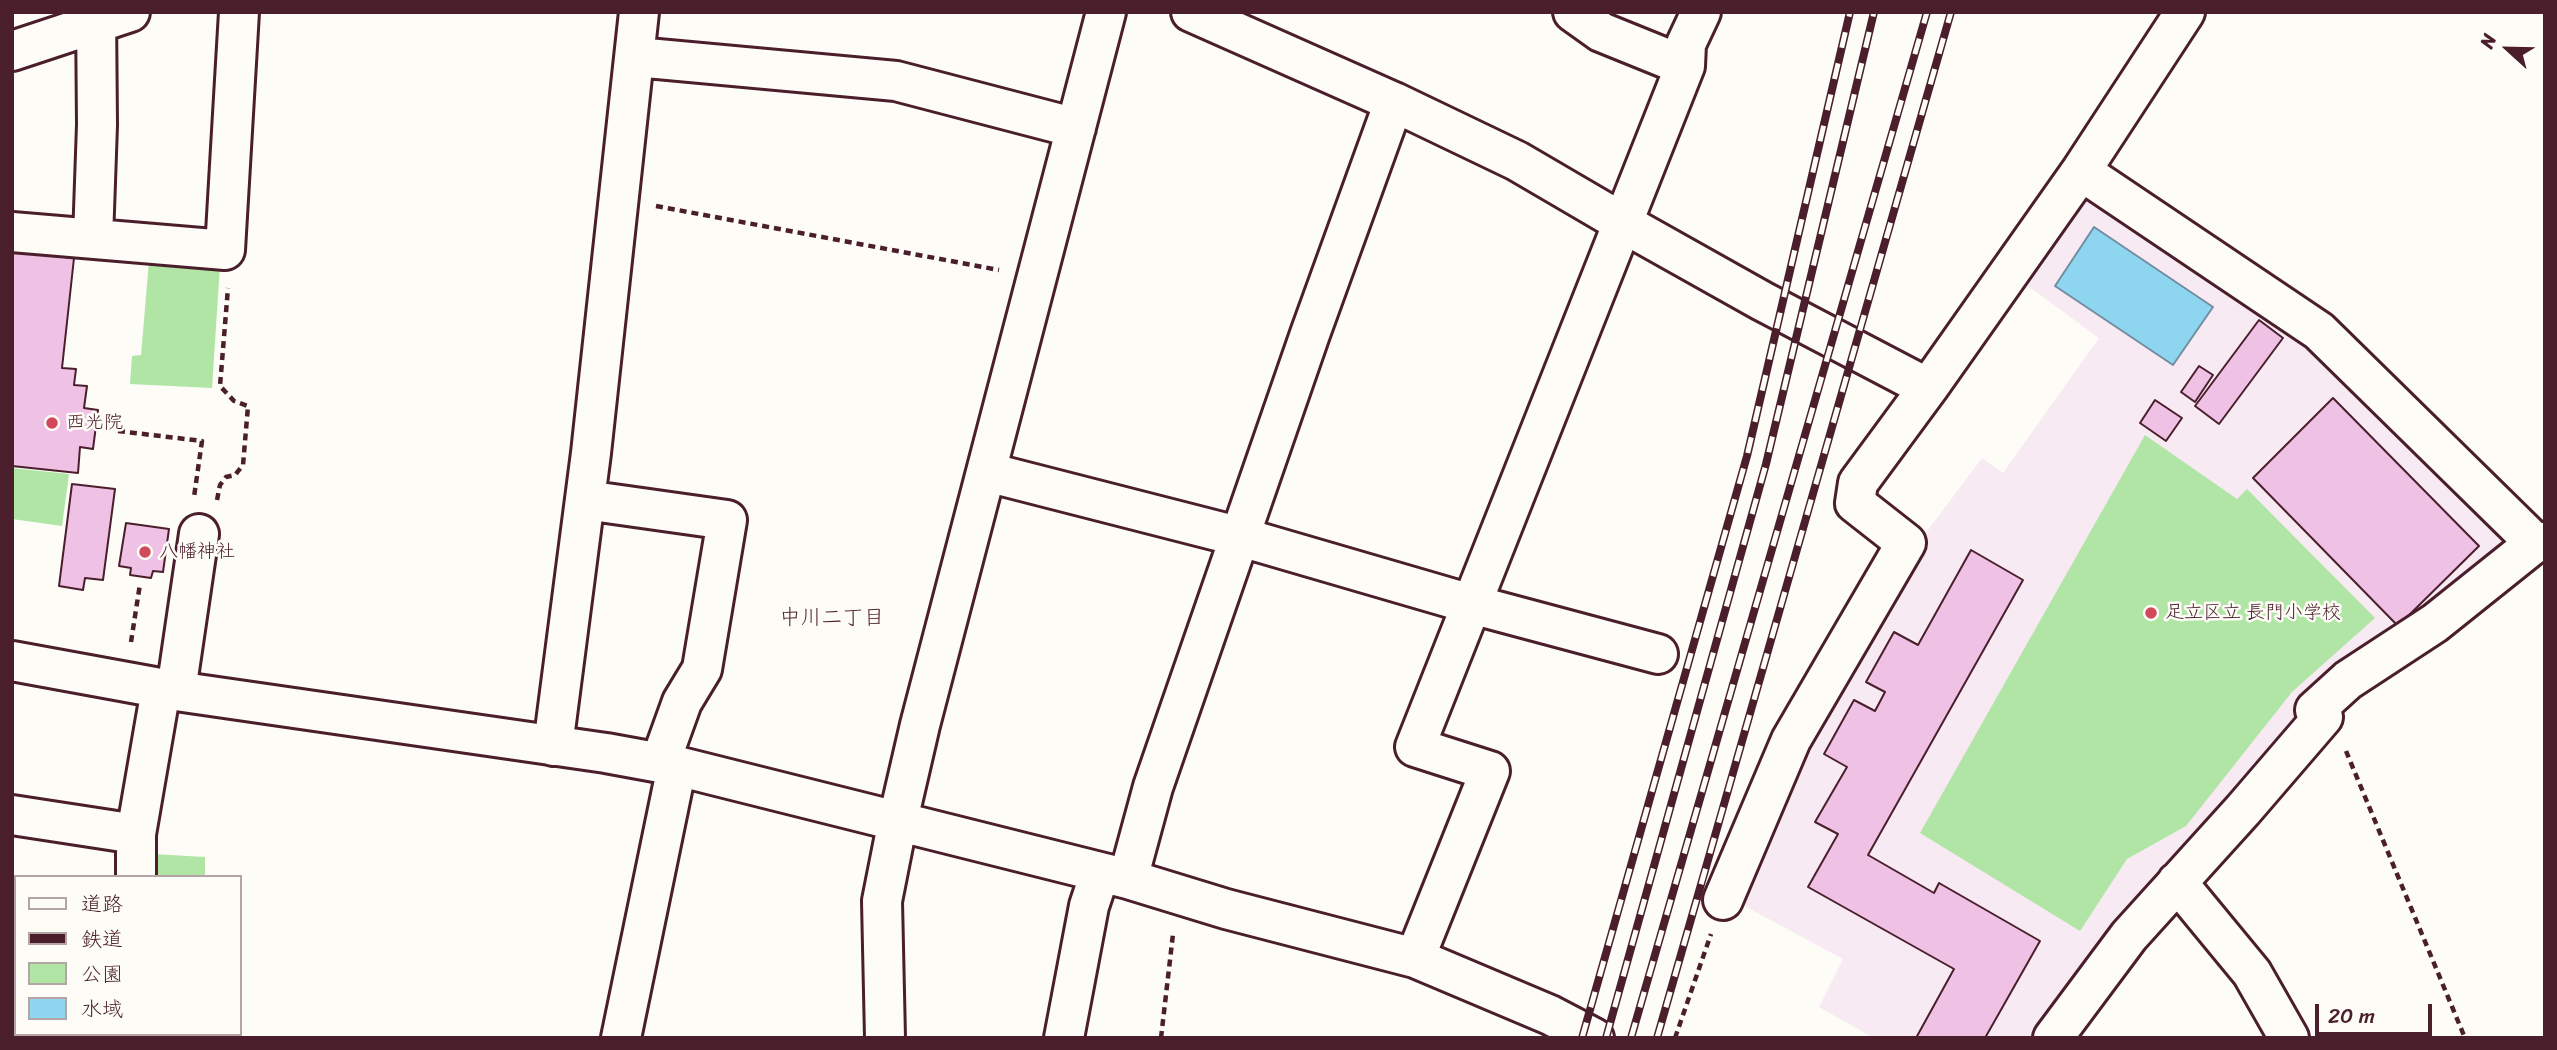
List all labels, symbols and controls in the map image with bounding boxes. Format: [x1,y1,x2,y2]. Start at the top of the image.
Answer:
north arrow [2473,14,2543,84]
text: N [2470,29,2506,53]
place label: 西光院 [66,412,123,434]
marker: 西光院 [44,415,60,431]
place label: 八幡神社 [159,541,235,563]
marker: 八幡神社 [137,544,153,560]
place label: 足立区立 長門小学校 [2165,602,2341,624]
marker: 足立区立 長門小学校 [2143,605,2159,621]
district label: 中川二丁目 [780,606,884,632]
legend [14,875,242,1036]
text: 道路 [81,885,123,923]
text: 鉄道 [81,920,123,958]
text: 公園 [81,955,123,993]
text: 水域 [81,990,123,1028]
scale bar [2319,990,2436,1034]
text: 20 m [2328,997,2375,1035]

